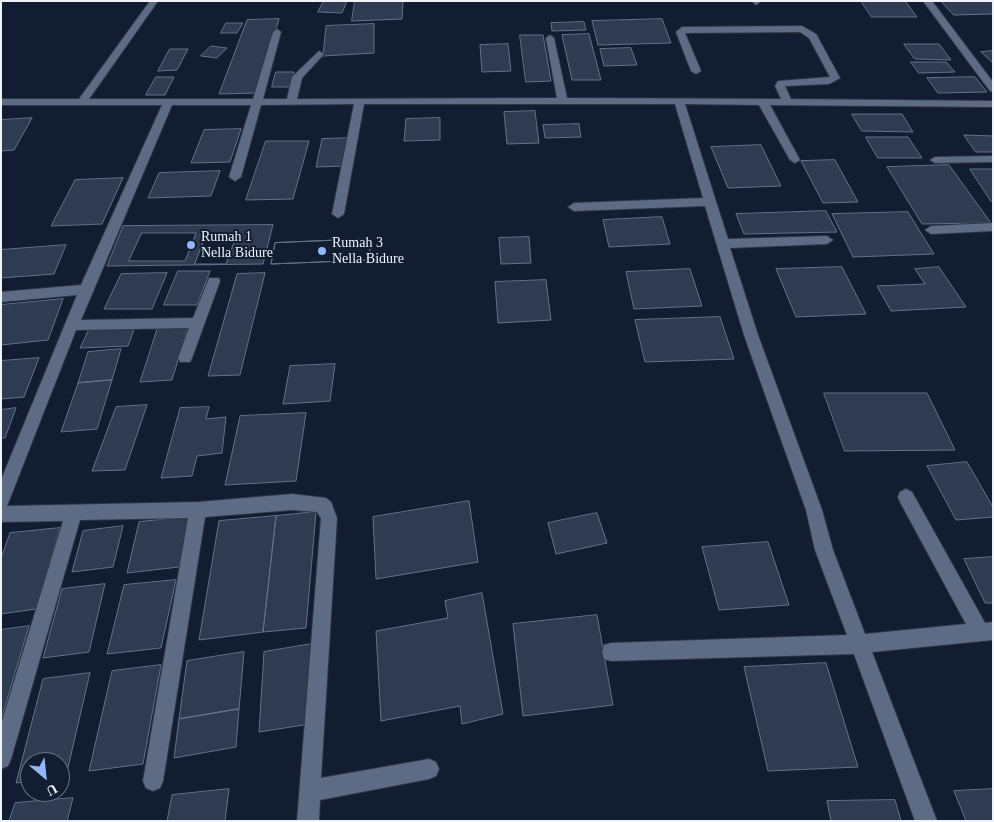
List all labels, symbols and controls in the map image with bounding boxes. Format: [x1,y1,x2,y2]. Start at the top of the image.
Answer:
place label: Rumah 1 Nella Bidure [201,229,273,262]
place label: Rumah 3 Nella Bidure [332,235,404,268]
marker: Rumah 1 Nella Bidure [185,239,197,251]
marker: Rumah 3 Nella Bidure [316,245,328,257]
north arrow [20,752,70,802]
text: U [44,781,60,799]

